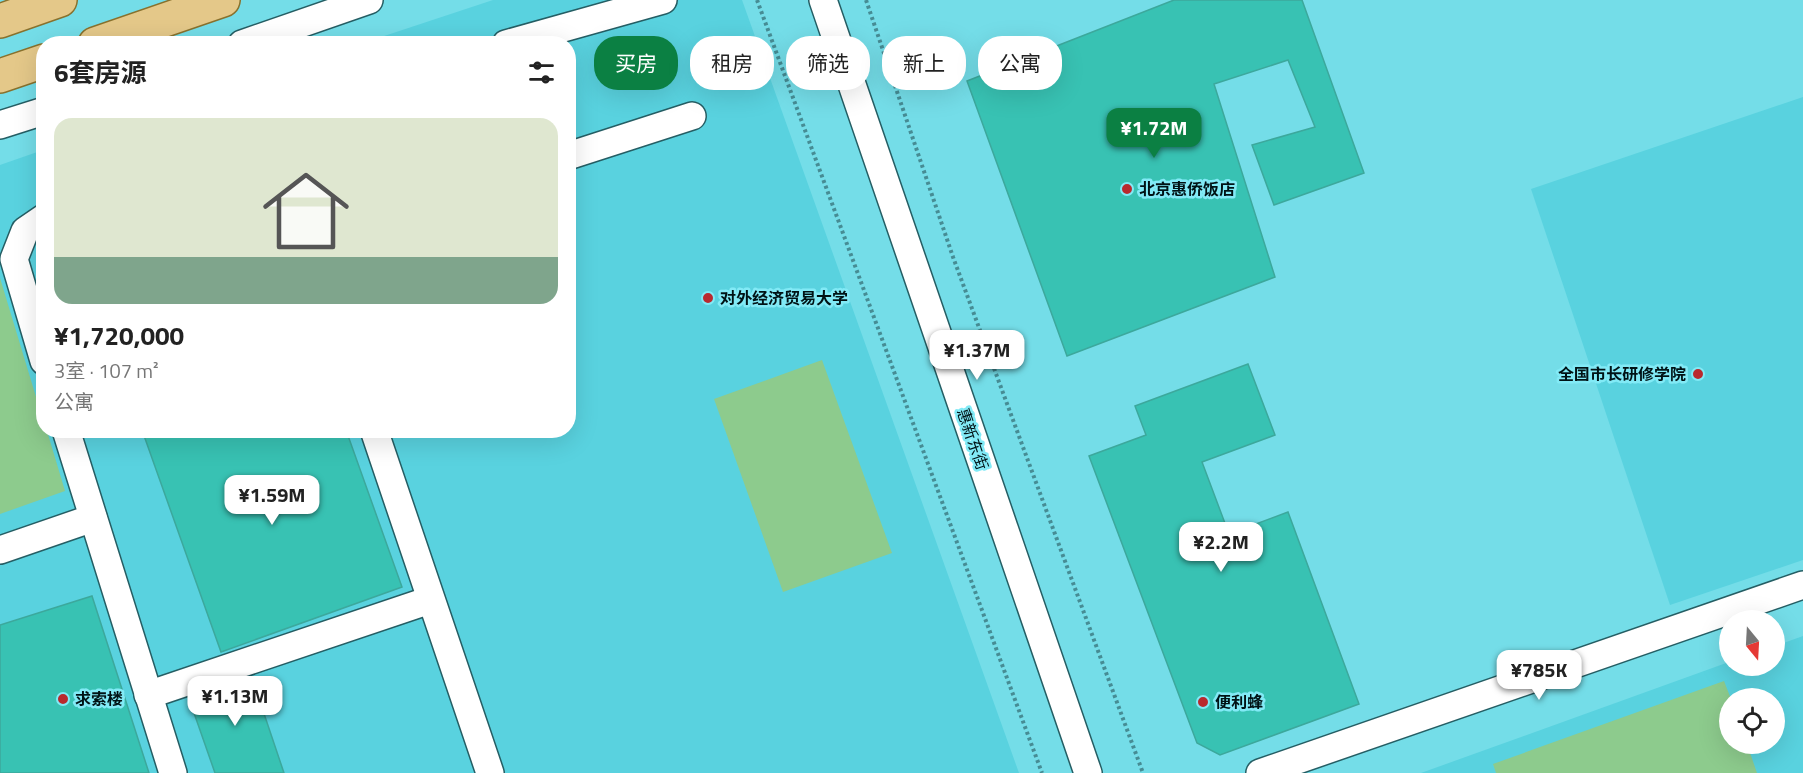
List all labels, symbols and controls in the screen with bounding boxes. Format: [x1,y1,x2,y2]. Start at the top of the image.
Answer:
chip: 买房 [594,36,678,90]
chip: 租房 [690,36,774,90]
chip: 筛选 [786,36,870,90]
chip: 新上 [882,36,966,90]
chip: 公寓 [978,36,1062,90]
text: 6套房源 [54,53,147,92]
icon: filters [525,56,558,89]
pin: ¥1.72M [1105,108,1203,159]
text: ¥1.72M [1120,112,1188,143]
icon: home [252,157,360,265]
place label: 北京惠侨饭店 [1139,177,1235,201]
marker: 北京惠侨饭店 [1120,182,1134,196]
place label: 对外经济贸易大学 [720,286,848,310]
marker: 对外经济贸易大学 [701,291,715,305]
text: ¥1,720,000 [54,316,184,355]
pin: ¥1.37M [928,330,1026,381]
text: ¥1.37M [943,334,1011,365]
text: 3室 · 107 m² [54,355,159,386]
place label: 全国市长研修学院 [1558,362,1686,386]
marker: 全国市长研修学院 [1691,367,1705,381]
text: 公寓 [54,386,94,417]
street label: 惠新东街 [951,405,995,473]
pin: ¥1.59M [223,475,321,526]
text: ¥1.59M [238,479,306,510]
pin: ¥2.2M [1179,522,1263,573]
text: ¥2.2M [1193,526,1249,557]
north arrow [1719,610,1785,676]
map controls [1719,610,1785,754]
pin: ¥785K [1497,650,1581,701]
text: ¥785K [1511,654,1567,685]
pin: ¥1.13M [186,676,284,727]
text: ¥1.13M [201,680,269,711]
place label: 求索楼 [75,687,123,711]
button: locate [1719,688,1785,754]
place label: 便利蜂 [1215,690,1263,714]
marker: 求索楼 [56,692,70,706]
marker: 便利蜂 [1196,695,1210,709]

